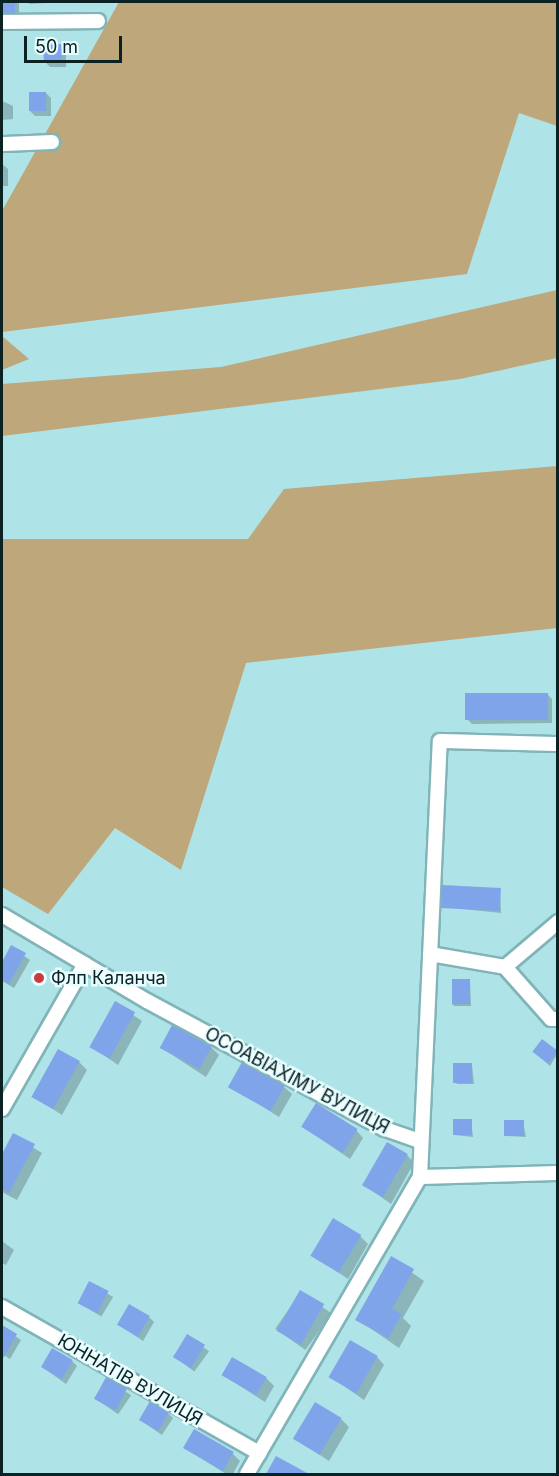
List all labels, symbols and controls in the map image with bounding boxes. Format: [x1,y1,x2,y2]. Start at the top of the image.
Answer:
scale bar [27,24,124,62]
text: 50 m [35,36,78,57]
place label: Флп Каланча [51,967,166,989]
marker: Флп Каланча [32,971,46,985]
street label: ОСОАВІАХІМУ ВУЛИЦЯ [201,1023,393,1139]
street label: ЮННАТІВ ВУЛИЦЯ [54,1330,206,1430]

